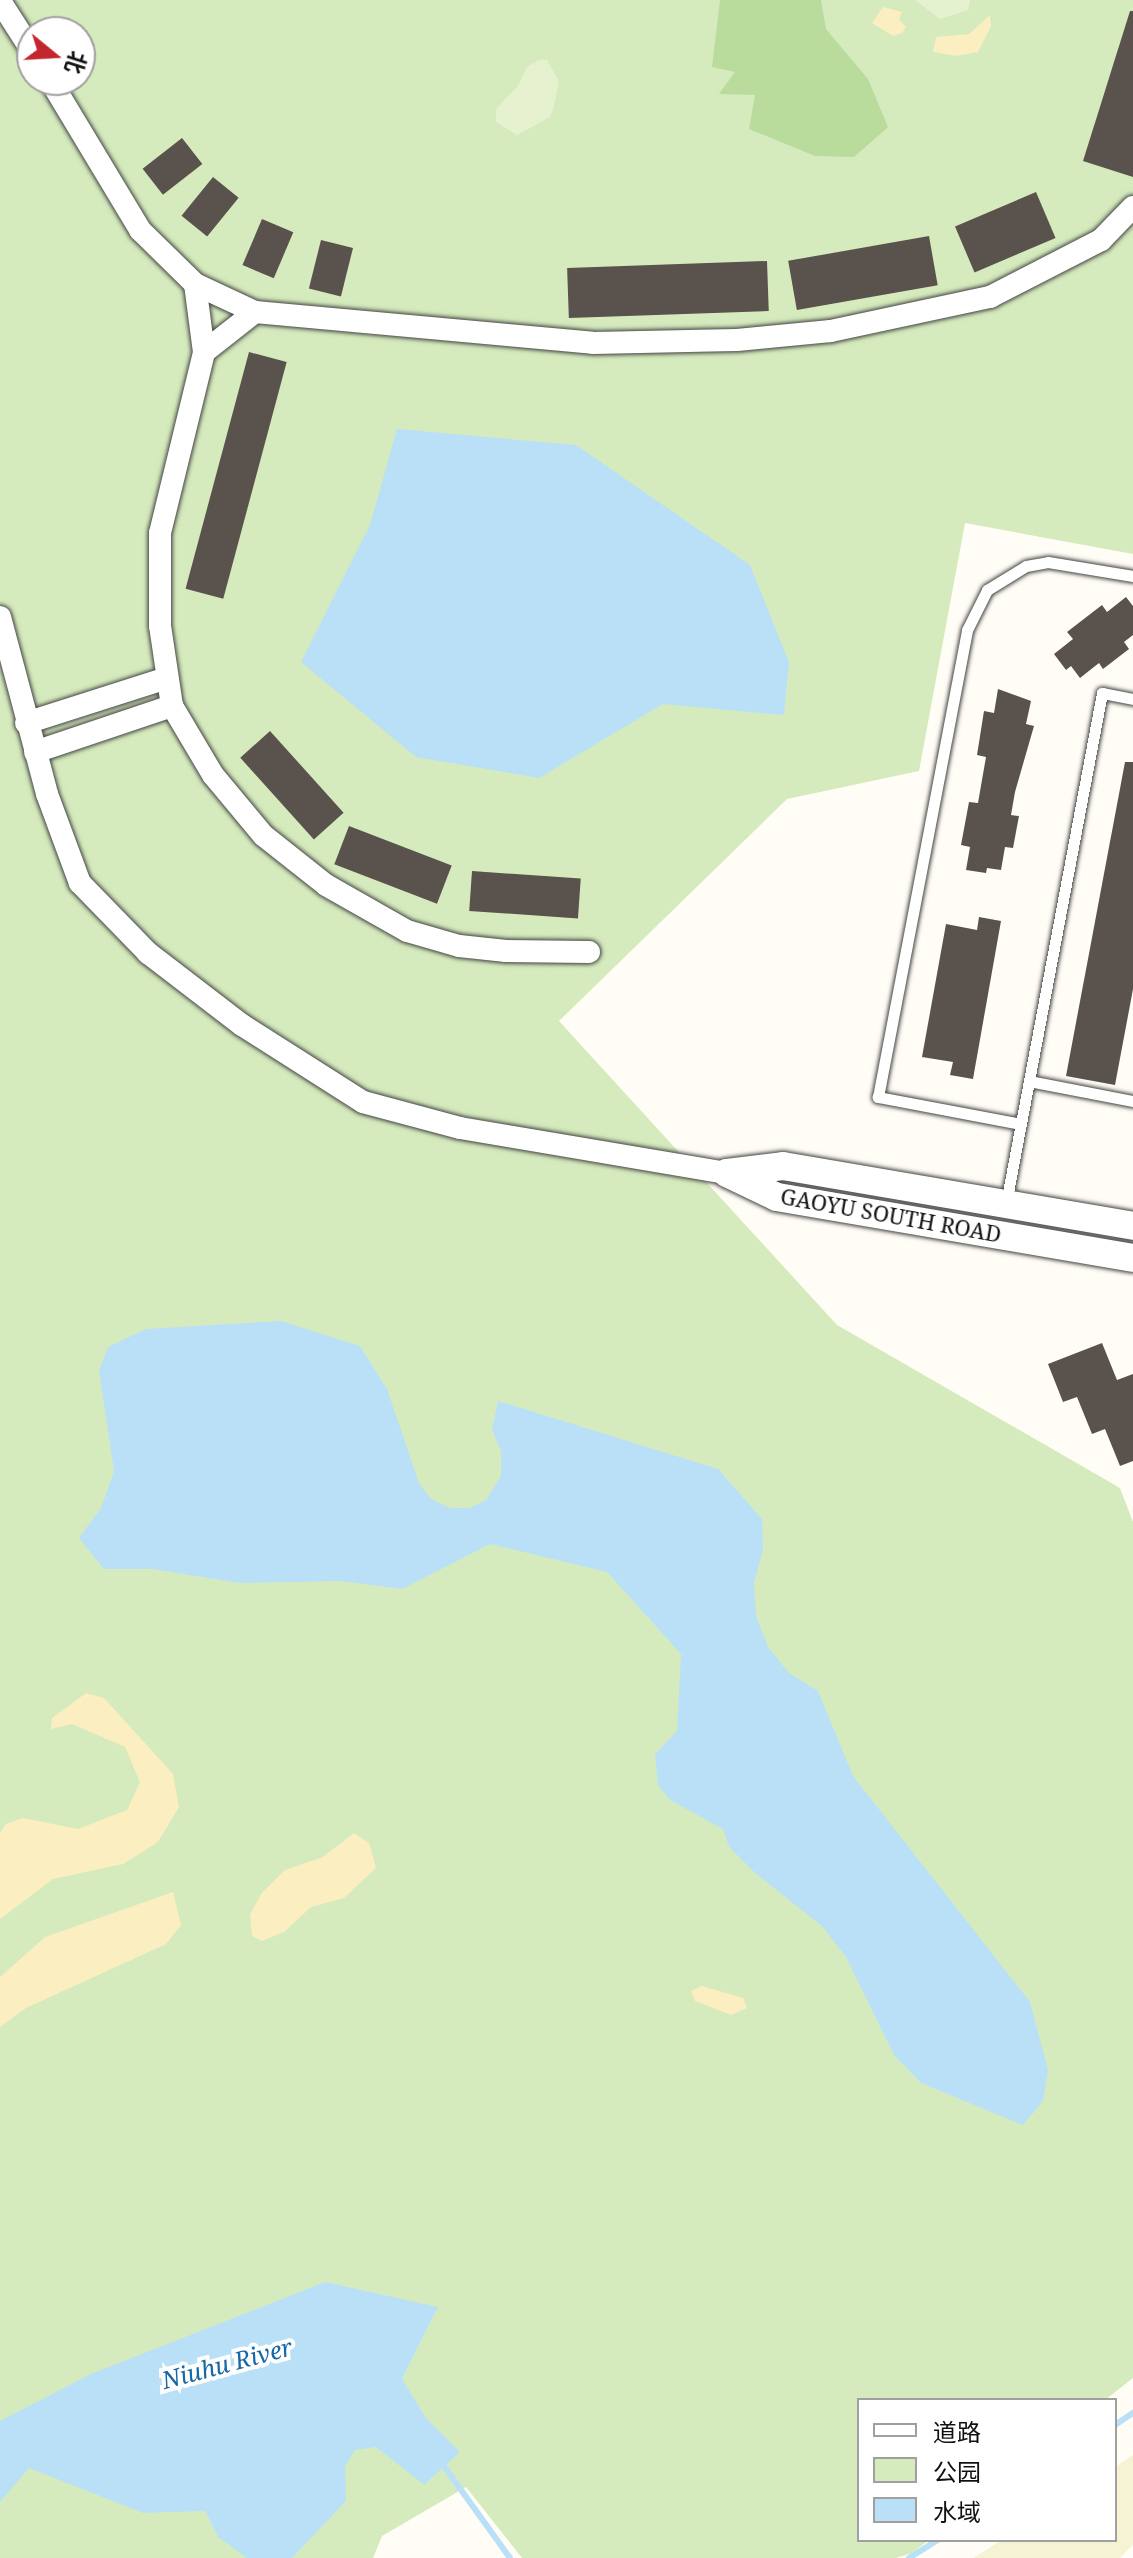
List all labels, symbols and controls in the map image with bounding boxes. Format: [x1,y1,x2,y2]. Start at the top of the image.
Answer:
north arrow [16,16,96,96]
text: 北 [59,48,95,78]
street label: GAOYU SOUTH ROAD [779,1183,1003,1247]
water label: Niuhu River [158,2332,296,2394]
legend [857,2398,1117,2542]
text: 道路 [933,2415,981,2448]
text: 公园 [933,2455,981,2488]
text: 水域 [933,2495,981,2528]

